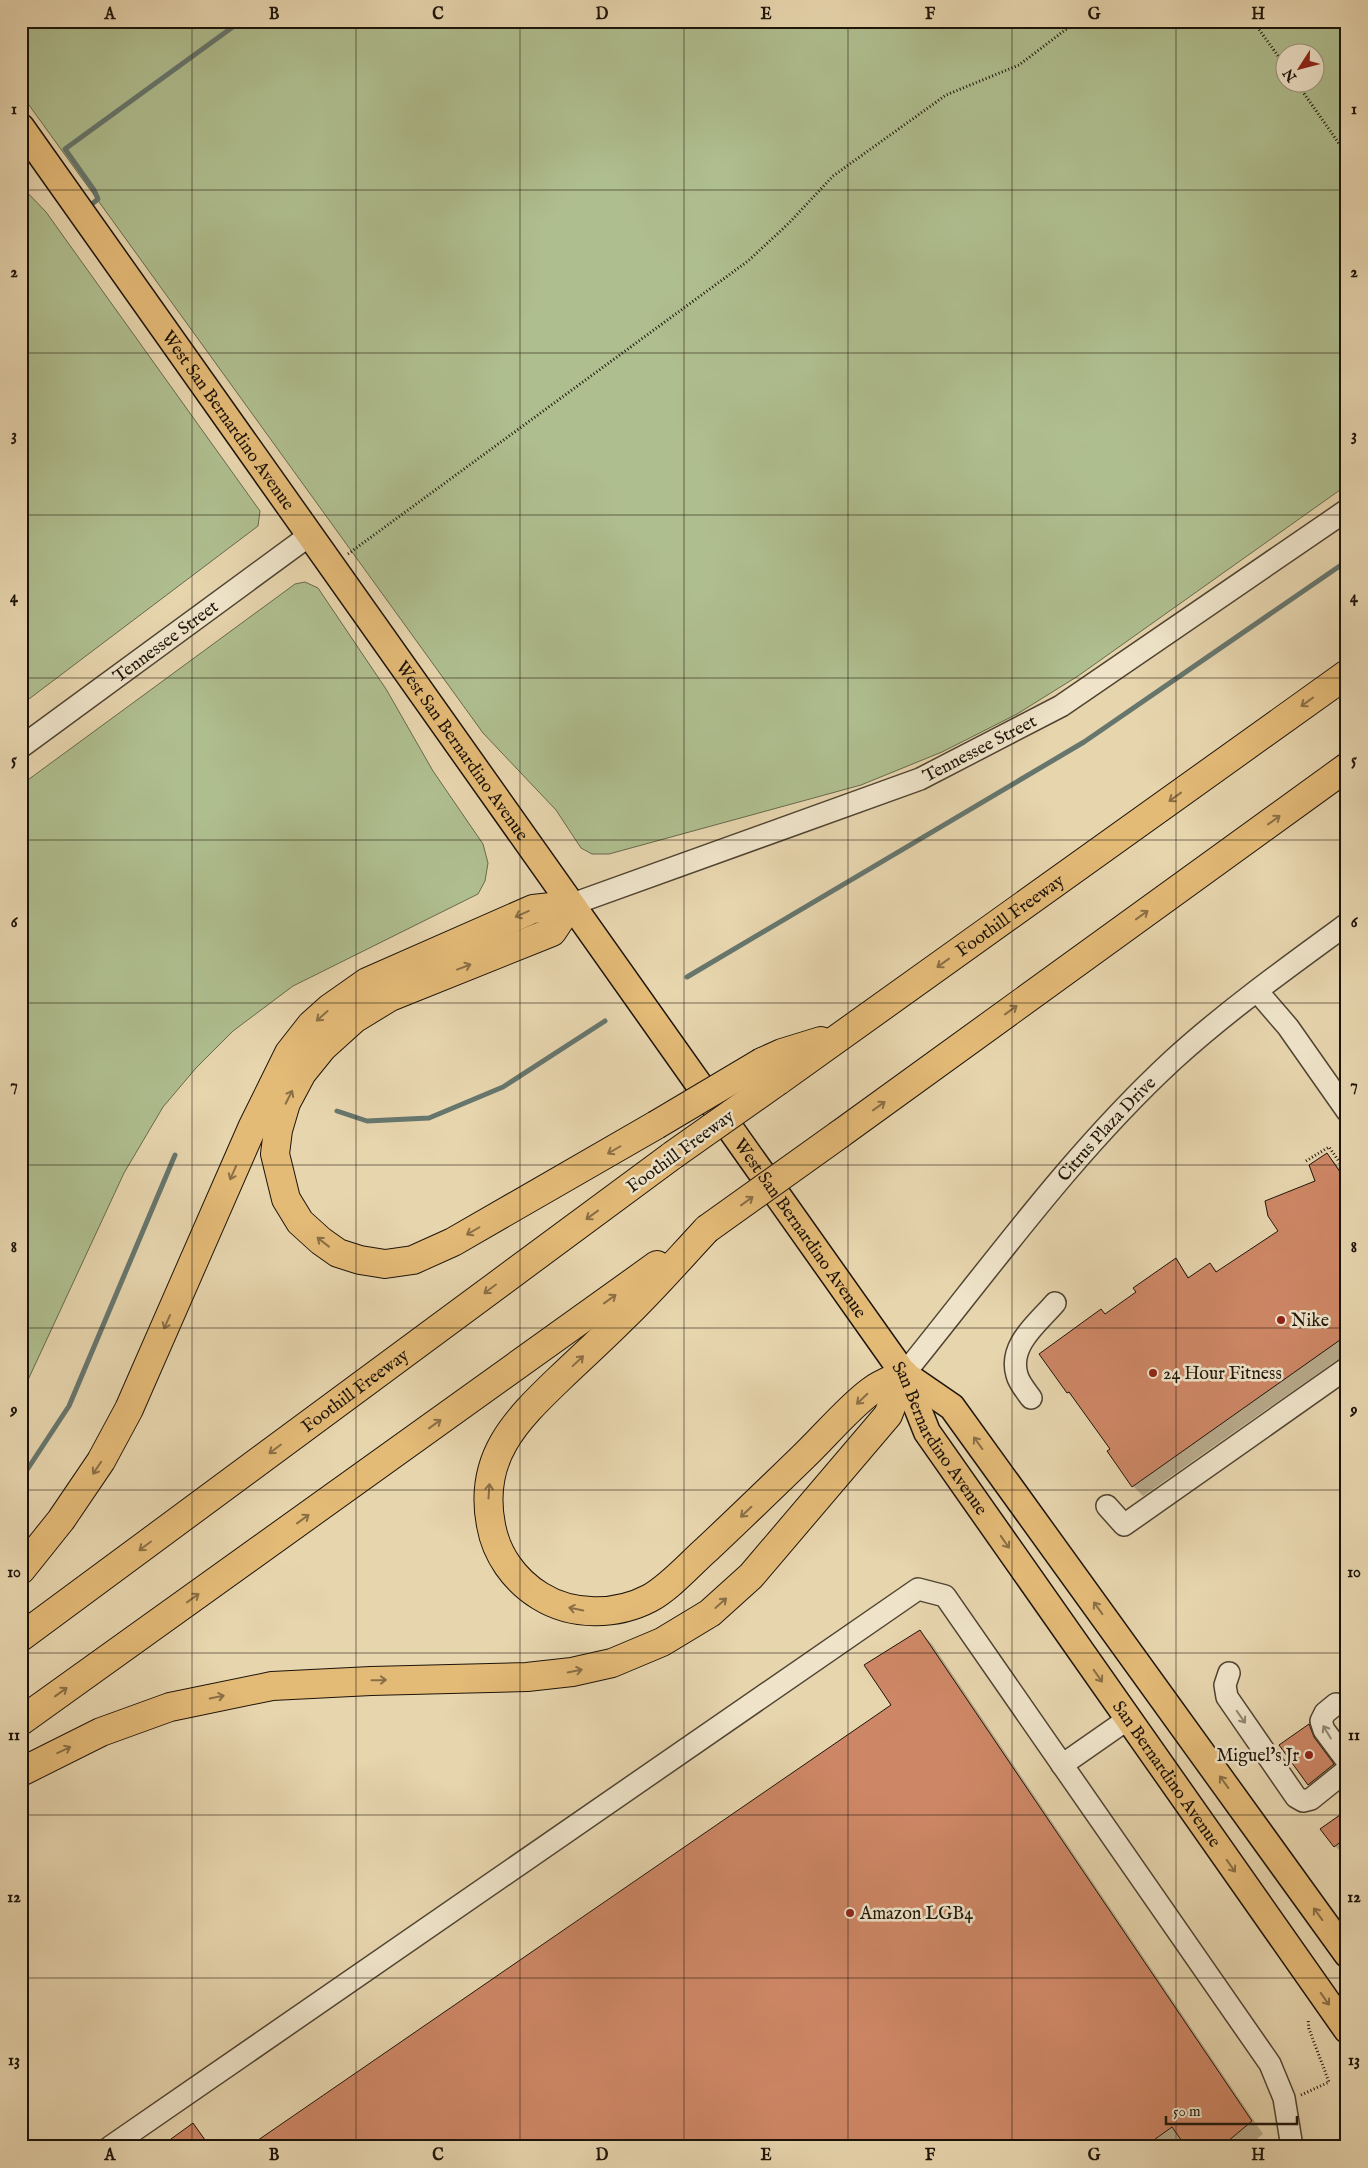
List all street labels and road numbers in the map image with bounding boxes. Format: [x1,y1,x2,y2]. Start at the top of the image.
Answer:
street label: West San Bernardino Avenue [156,326,299,515]
street label: Tennessee Street [109,596,223,689]
street label: West San Bernardino Avenue [390,657,533,846]
street label: Tennessee Street [919,711,1041,789]
street label: Foothill Freeway [952,870,1069,963]
street label: Citrus Plaza Drive [1053,1072,1162,1187]
street label: Foothill Freeway [622,1105,739,1199]
street label: West San Bernardino Avenue [728,1134,871,1323]
street label: Foothill Freeway [297,1344,414,1439]
street label: San Bernardino Avenue [886,1358,992,1520]
street label: San Bernardino Avenue [1106,1697,1225,1852]

